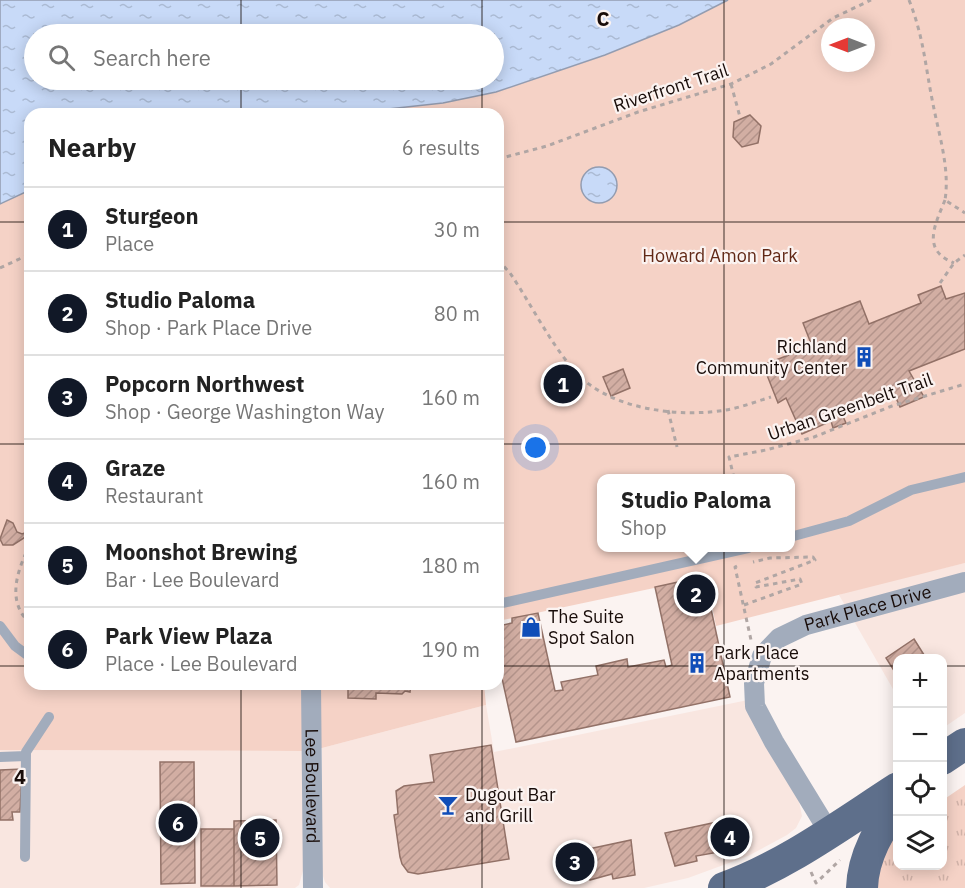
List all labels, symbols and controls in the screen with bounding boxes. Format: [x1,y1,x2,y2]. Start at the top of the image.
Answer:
text: C [596,5,610,32]
north arrow [821,18,875,72]
search box [24,24,504,90]
icon: search [45,41,78,74]
text: Search here [93,43,211,72]
street label: Riverfront Trail [610,58,731,117]
text: Nearby [48,130,136,164]
text: 6 results [402,134,480,161]
text: Sturgeon [105,201,199,230]
text: 1 [62,216,74,243]
text: 30 m [434,216,480,243]
text: Place [105,230,154,257]
park label: Howard Amon Park [642,244,798,267]
text: Studio Paloma [105,285,255,314]
text: 2 [62,300,74,327]
text: 80 m [434,300,480,327]
text: Shop · Park Place Drive [105,314,312,341]
place label: Richland Community Center [696,335,847,379]
building icon: Richland Community Center [852,345,876,369]
pin: 1 [544,362,582,406]
street label: Urban Greenbelt Trail [764,367,935,446]
text: Popcorn Northwest [105,369,304,398]
text: 3 [62,384,74,411]
text: 160 m [422,384,480,411]
text: Shop · George Washington Way [105,398,385,425]
your location [521,433,550,462]
text: Graze [105,453,165,482]
text: 4 [62,468,74,495]
text: 160 m [422,468,480,495]
popup [597,474,795,552]
text: Restaurant [105,482,203,509]
text: Studio Paloma [621,485,771,514]
text: Shop [621,514,667,541]
text: Moonshot Brewing [105,537,297,566]
text: 5 [62,552,74,579]
text: 180 m [422,552,480,579]
text: Bar · Lee Boulevard [105,566,280,593]
pin: 2 [676,572,716,616]
street label: Park Place Drive [801,580,934,636]
place label: The Suite Spot Salon [548,605,635,649]
shop icon: The Suite Spot Salon [519,615,543,639]
text: Park View Plaza [105,621,272,650]
text: 6 [62,636,74,663]
text: 190 m [422,636,480,663]
place label: Park Place Apartments [714,641,810,685]
text: Place · Lee Boulevard [105,650,298,677]
building icon: Park Place Apartments [685,651,709,675]
map controls [893,654,947,870]
button: + [893,654,947,708]
button: − [893,708,947,762]
street label: Lee Boulevard [300,728,325,844]
button: locate [893,762,947,816]
text: 4 [14,763,26,790]
place label: Dugout Bar and Grill [465,783,556,827]
bar icon: Dugout Bar and Grill [436,793,460,817]
pin: 6 [158,800,198,846]
pin: 4 [710,814,750,860]
pin: 5 [240,816,280,860]
button: layers [893,816,947,870]
pin: 3 [556,840,594,884]

